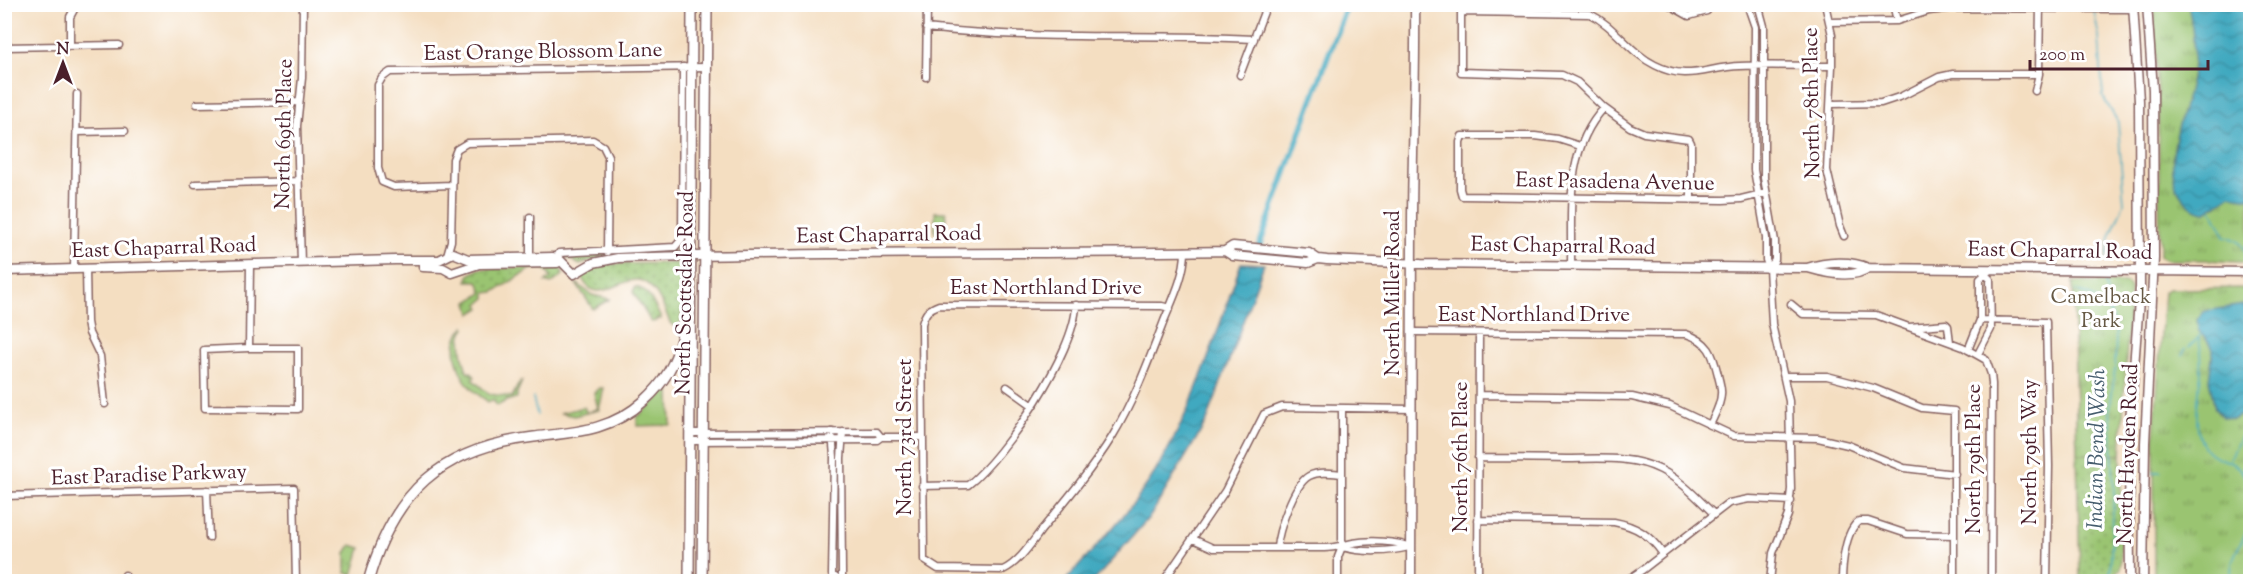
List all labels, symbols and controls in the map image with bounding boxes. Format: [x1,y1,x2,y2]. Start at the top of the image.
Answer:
street label: North 78th Place [1797,27,1829,179]
north arrow [33,33,93,93]
scale bar [2030,33,2208,71]
street label: East Orange Blossom Lane [423,36,663,70]
text: N [57,39,70,62]
text: 200 m [2039,43,2085,69]
street label: North 69th Place [269,58,301,210]
street label: East Pasadena Avenue [1515,166,1715,200]
street label: North Scottsdale Road [669,190,703,395]
street label: North Miller Road [1379,210,1409,376]
street label: East Chaparral Road [796,219,982,253]
street label: East Chaparral Road [1470,230,1656,264]
street label: East Chaparral Road [71,231,257,267]
street label: East Chaparral Road [1967,235,2153,269]
street label: East Northland Drive [950,274,1142,304]
park label: Camelback Park [2051,283,2152,337]
street label: East Northland Drive [1438,301,1630,331]
street label: North 73rd Street [891,358,921,516]
street label: North Hayden Road [2111,363,2147,545]
water label: Indian Bend Wash [2081,368,2115,529]
street label: North 79th Way [2016,378,2046,525]
street label: North 76th Place [1447,381,1477,533]
street label: North 79th Place [1960,384,1990,534]
street label: East Paradise Parkway [50,458,248,494]

